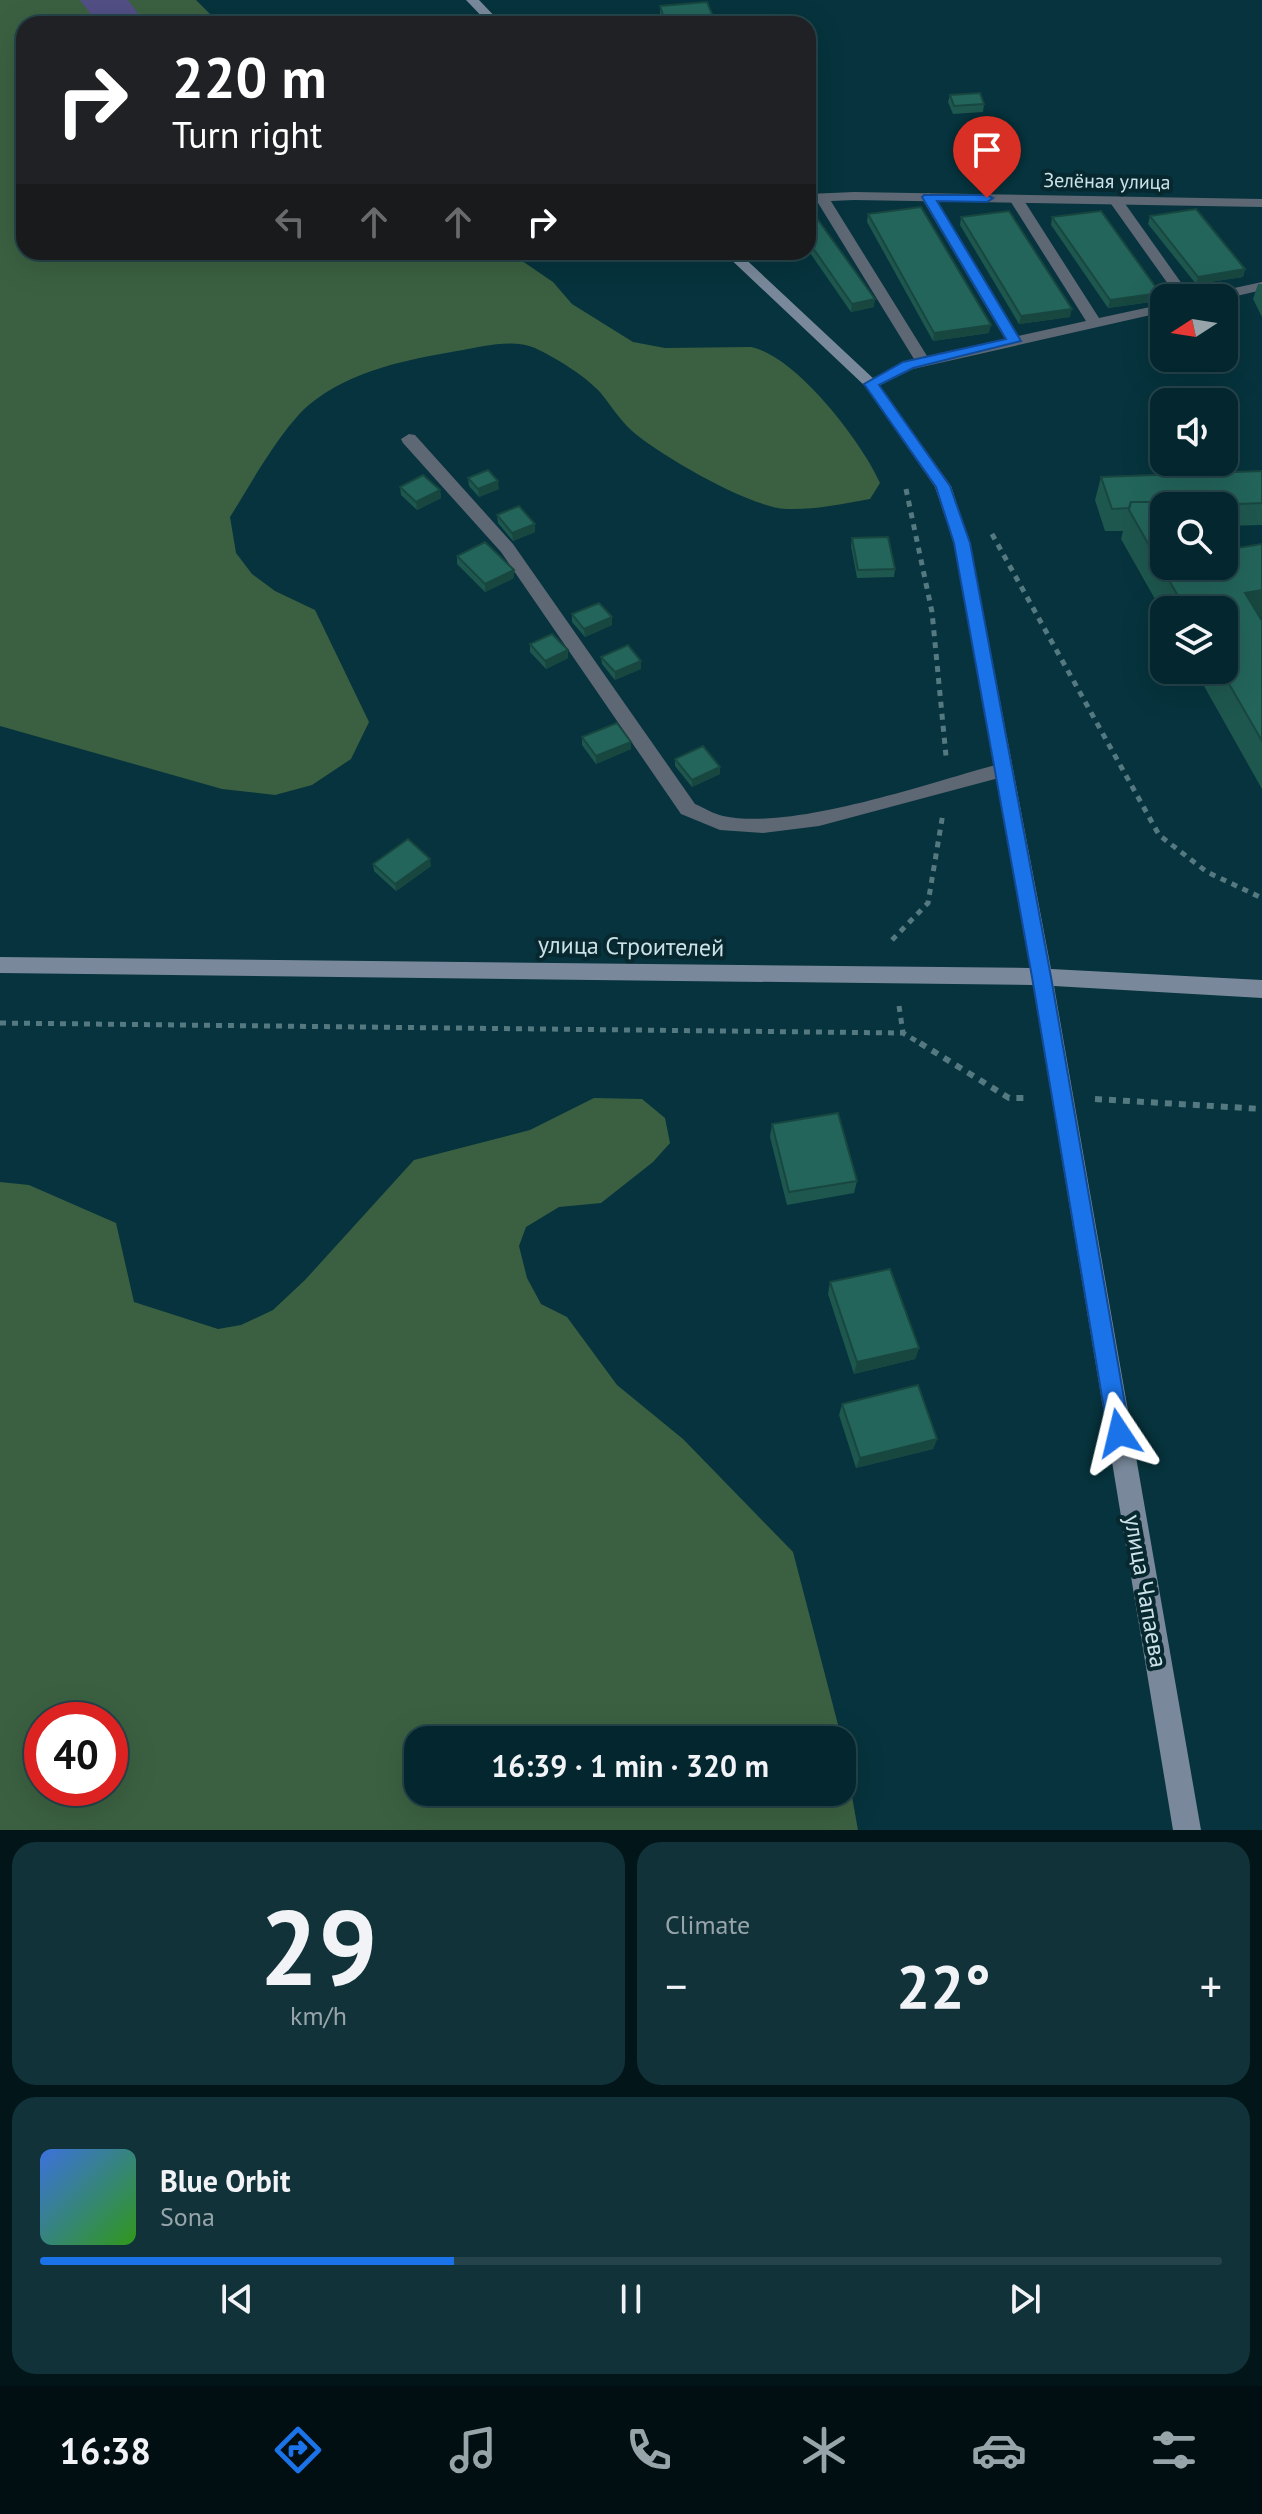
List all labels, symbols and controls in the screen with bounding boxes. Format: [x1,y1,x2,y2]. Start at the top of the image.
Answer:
text: 220 m [172,41,327,113]
icon: right [40,48,144,152]
text: Turn right [172,111,322,158]
pin [953,116,1021,198]
icon: arrive [965,128,1009,172]
street label: Зелёная улица [1043,167,1171,195]
icon: left [268,200,312,244]
icon: ahead [352,200,396,244]
icon: ahead [436,200,480,244]
icon: right [520,200,564,244]
north arrow [1150,284,1238,372]
map controls [1150,284,1238,684]
button: sound [1150,388,1238,476]
button: search [1150,492,1238,580]
button: layers [1150,596,1238,684]
street label: улица Строителей [538,929,724,963]
position arrow [1077,1391,1161,1475]
street label: улица Чапаева [1117,1512,1175,1670]
speed limit sign: 40 [24,1702,128,1806]
text: 16:39 · 1 min · 320 m [491,1746,769,1785]
text: 29 [260,1879,377,2014]
text: Climate [665,1908,750,1941]
text: 22° [896,1947,991,2025]
text: − [665,1957,687,2014]
text: + [1200,1957,1222,2014]
text: km/h [290,1999,347,2032]
text: Blue Orbit [160,2161,290,2200]
text: Sona [160,2200,215,2233]
icon: previous [215,2277,259,2321]
icon: pause [609,2277,653,2321]
icon: next [1003,2277,1047,2321]
icon: directions [270,2422,326,2478]
icon: music [445,2422,501,2478]
icon: phone [621,2422,677,2478]
icon: climate [796,2422,852,2478]
icon: car [971,2422,1027,2478]
icon: filters [1146,2422,1202,2478]
text: 16:38 [60,2427,151,2474]

